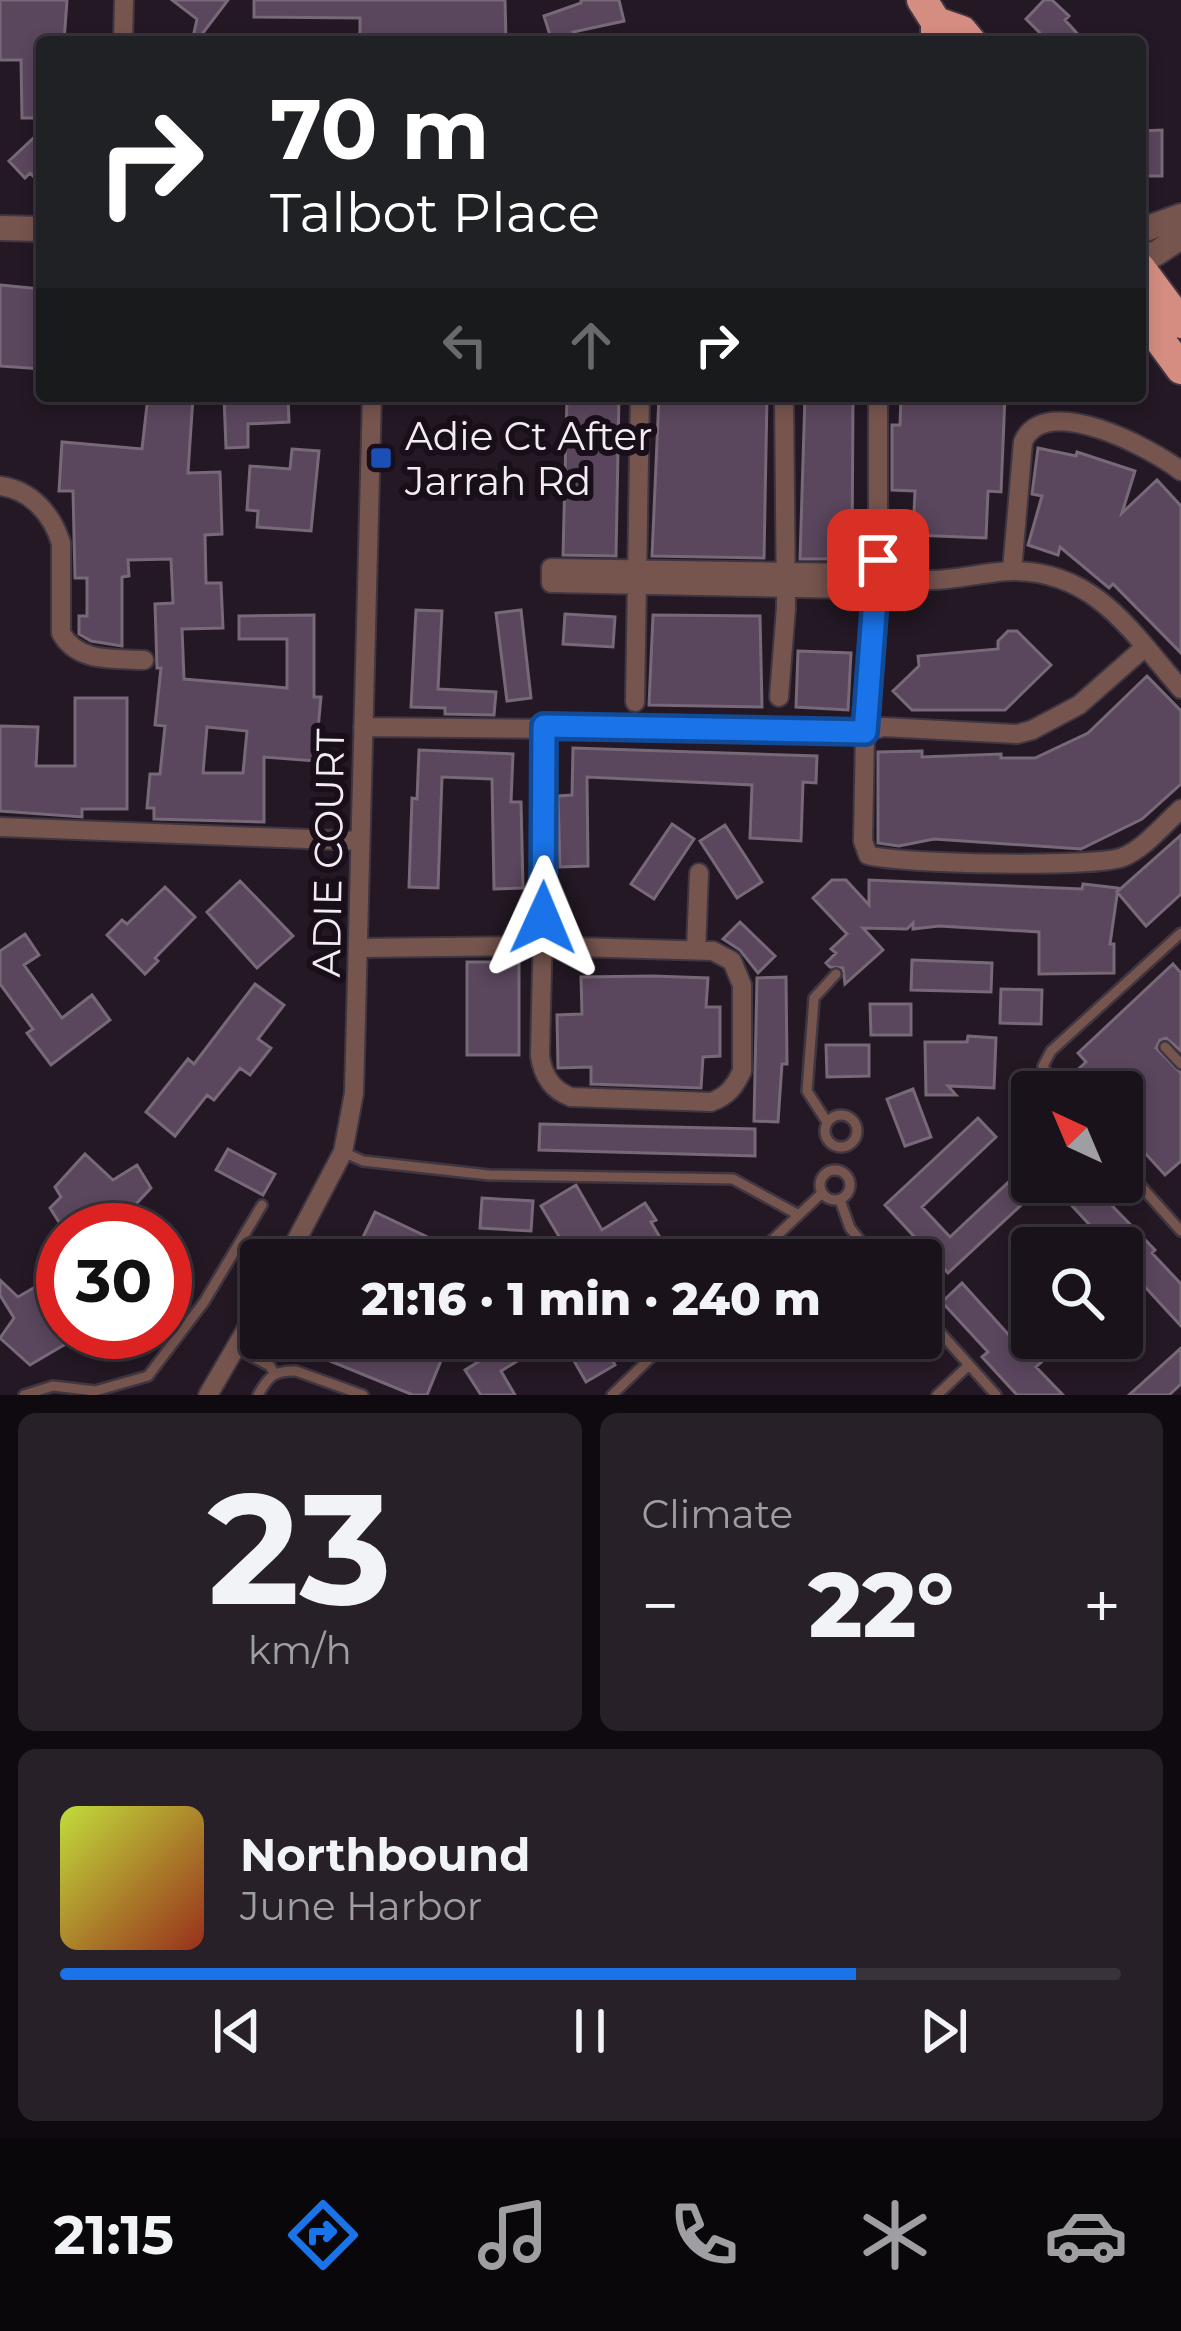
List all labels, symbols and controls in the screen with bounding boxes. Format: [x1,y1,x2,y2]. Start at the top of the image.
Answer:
text: 70 m [270,78,489,180]
icon: right [72,84,228,240]
text: Talbot Place [270,180,600,246]
icon: left [432,312,498,378]
icon: ahead [558,312,624,378]
icon: right [684,312,750,378]
place label: Adie Ct After Jarrah Rd [404,412,653,505]
marker: Adie Ct After Jarrah Rd [368,445,394,471]
pin [827,509,929,611]
icon: arrive [845,527,911,593]
street label: ADIE COURT [302,728,354,978]
position arrow [480,855,606,981]
north arrow [1011,1071,1143,1203]
map controls [1011,1071,1143,1359]
speed limit sign: 30 [36,1203,192,1359]
button: search [1011,1227,1143,1359]
text: 21:16 · 1 min · 240 m [361,1271,821,1326]
text: 23 [208,1453,392,1643]
text: Climate [642,1490,793,1538]
text: 22° [809,1550,954,1660]
text: − [642,1565,679,1646]
text: + [1083,1565,1121,1646]
text: km/h [248,1626,352,1674]
text: Northbound [240,1827,530,1882]
text: June Harbor [240,1882,482,1930]
icon: previous [204,1998,270,2064]
icon: pause [557,1998,623,2064]
icon: next [911,1998,977,2064]
icon: directions [281,2193,365,2277]
icon: music [471,2193,555,2277]
icon: phone [662,2193,746,2277]
icon: climate [853,2193,937,2277]
icon: car [1044,2193,1128,2277]
text: 21:15 [53,2202,174,2268]

